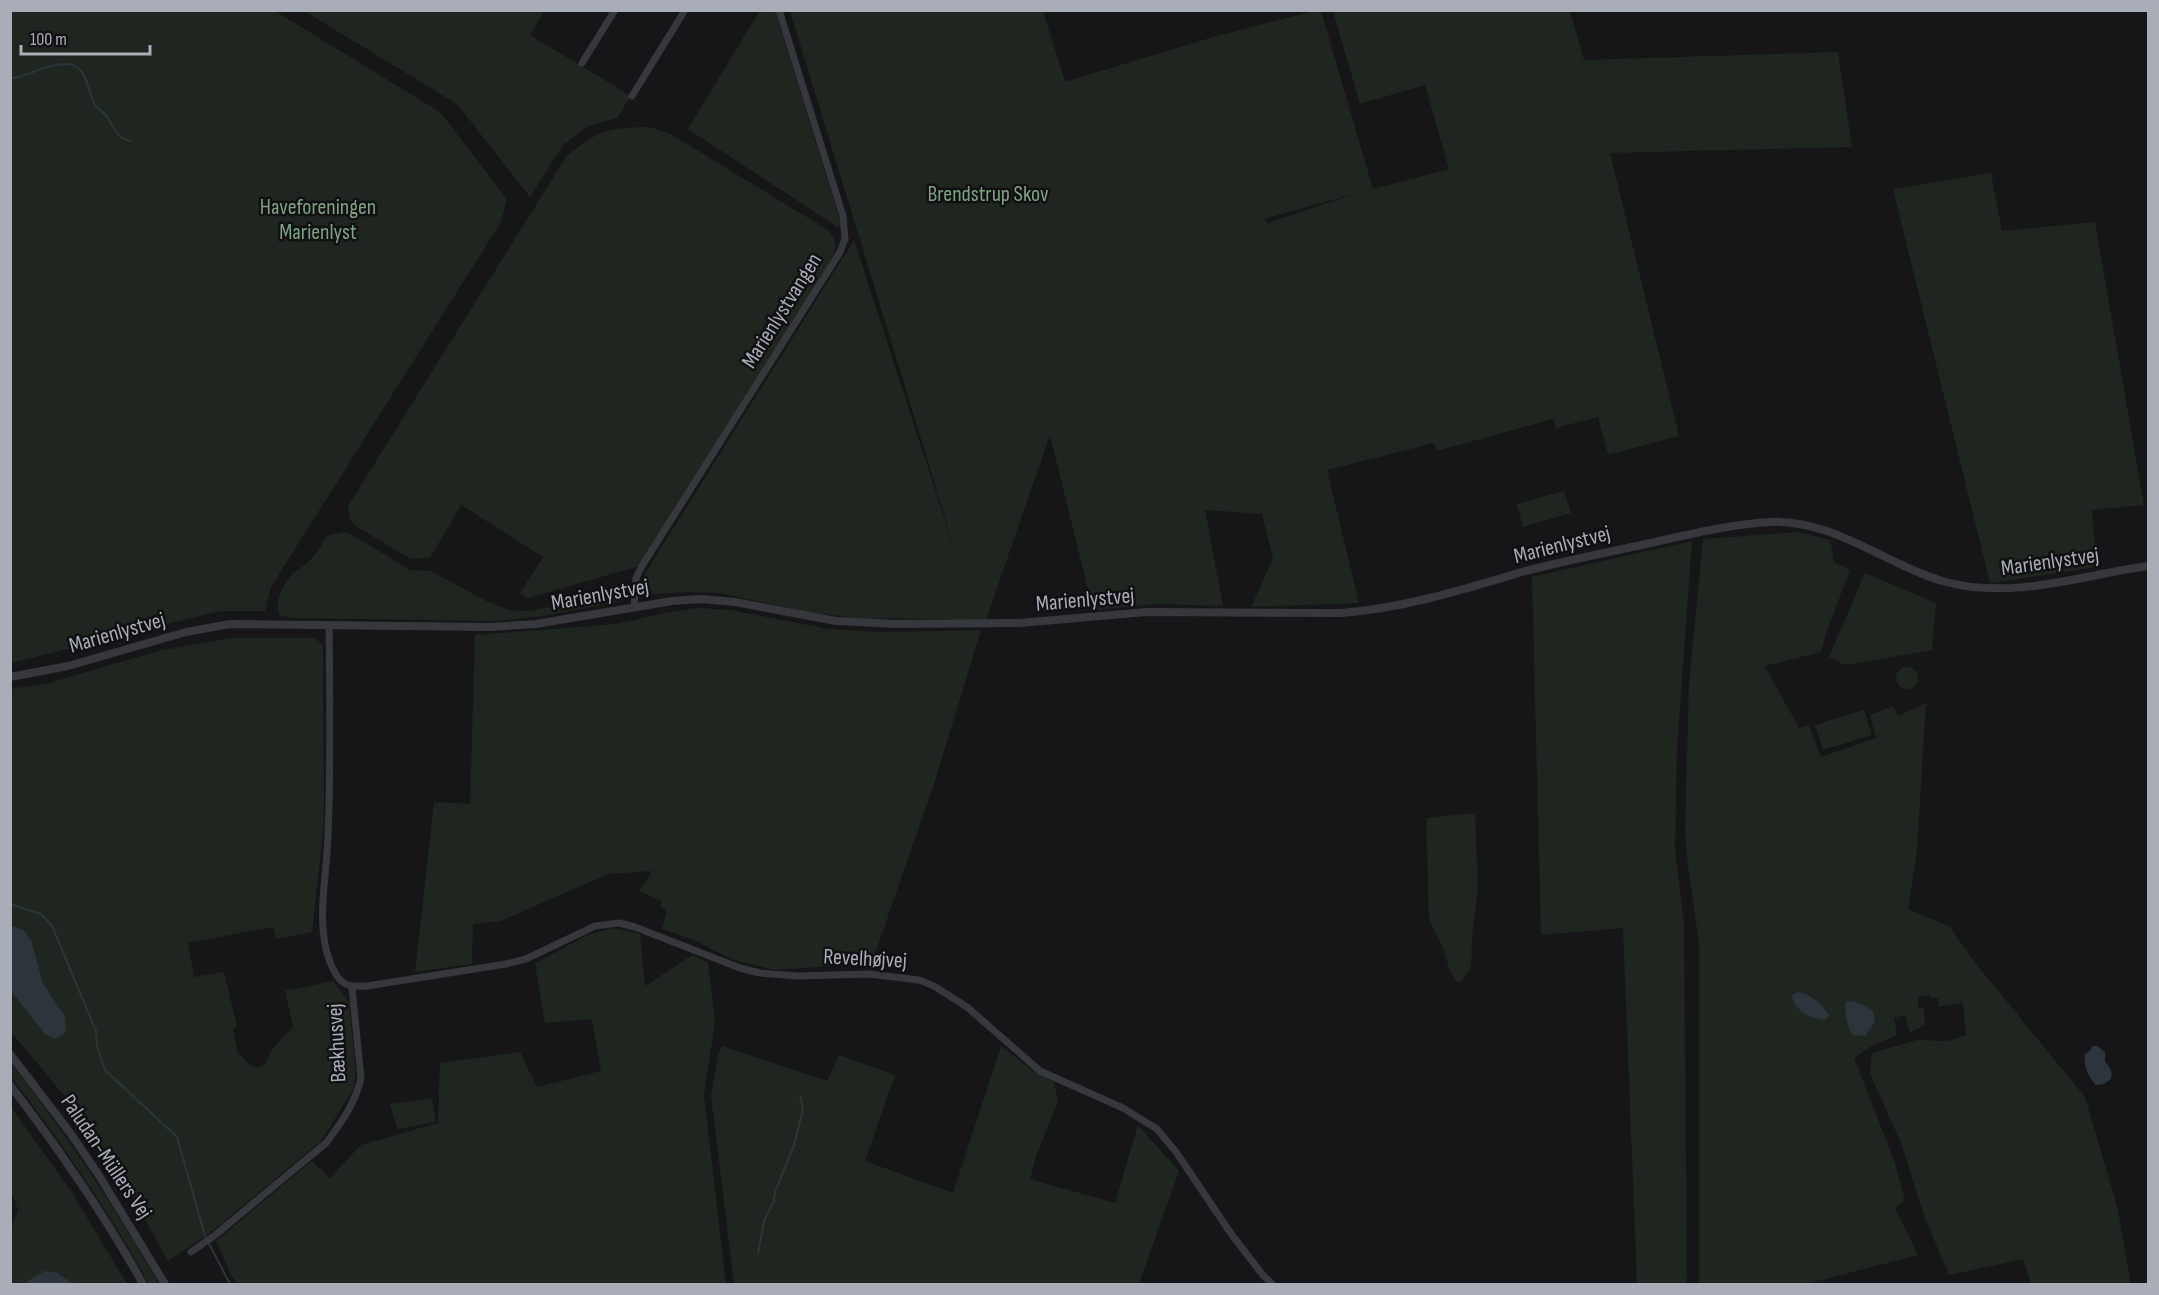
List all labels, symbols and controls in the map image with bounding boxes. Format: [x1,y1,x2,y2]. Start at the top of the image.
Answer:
scale bar [21,18,150,56]
text: 100 m [30,29,67,50]
park label: Brendstrup Skov [928,181,1049,208]
park label: Haveforeningen Marienlyst [260,194,376,246]
street label: Marienlystvangen [736,249,828,373]
street label: Marienlystvej [1511,520,1613,570]
street label: Marienlystvej [1999,542,2101,582]
street label: Marienlystvej [549,573,651,617]
street label: Marienlystvej [1035,582,1135,618]
street label: Marienlystvej [66,606,168,660]
street label: Revelhøjvej [823,943,907,975]
street label: Bækhusvej [321,1003,353,1083]
street label: Paludan-Müllers Vej [54,1090,158,1225]

